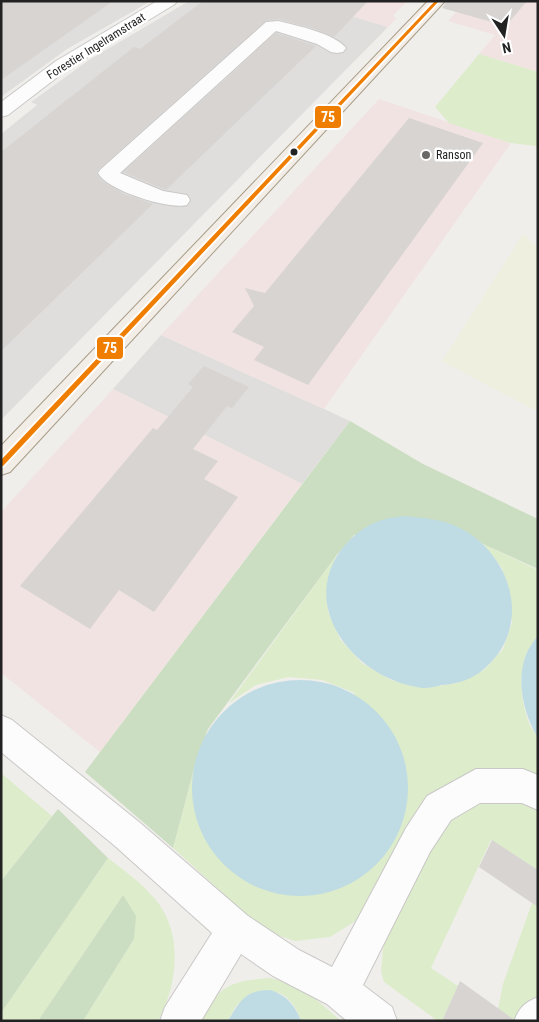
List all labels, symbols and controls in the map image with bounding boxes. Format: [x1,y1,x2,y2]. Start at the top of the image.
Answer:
street label: Forestier Ingelramstraat [44,10,148,82]
north arrow [479,10,529,60]
text: N [501,39,513,56]
line badge: 75 [314,105,342,129]
text: 75 [321,109,335,125]
unlabelled marker [289,147,299,157]
place label: Ranson [436,148,471,162]
marker: Ranson [420,149,432,161]
line badge: 75 [96,336,124,360]
text: 75 [103,340,117,356]

